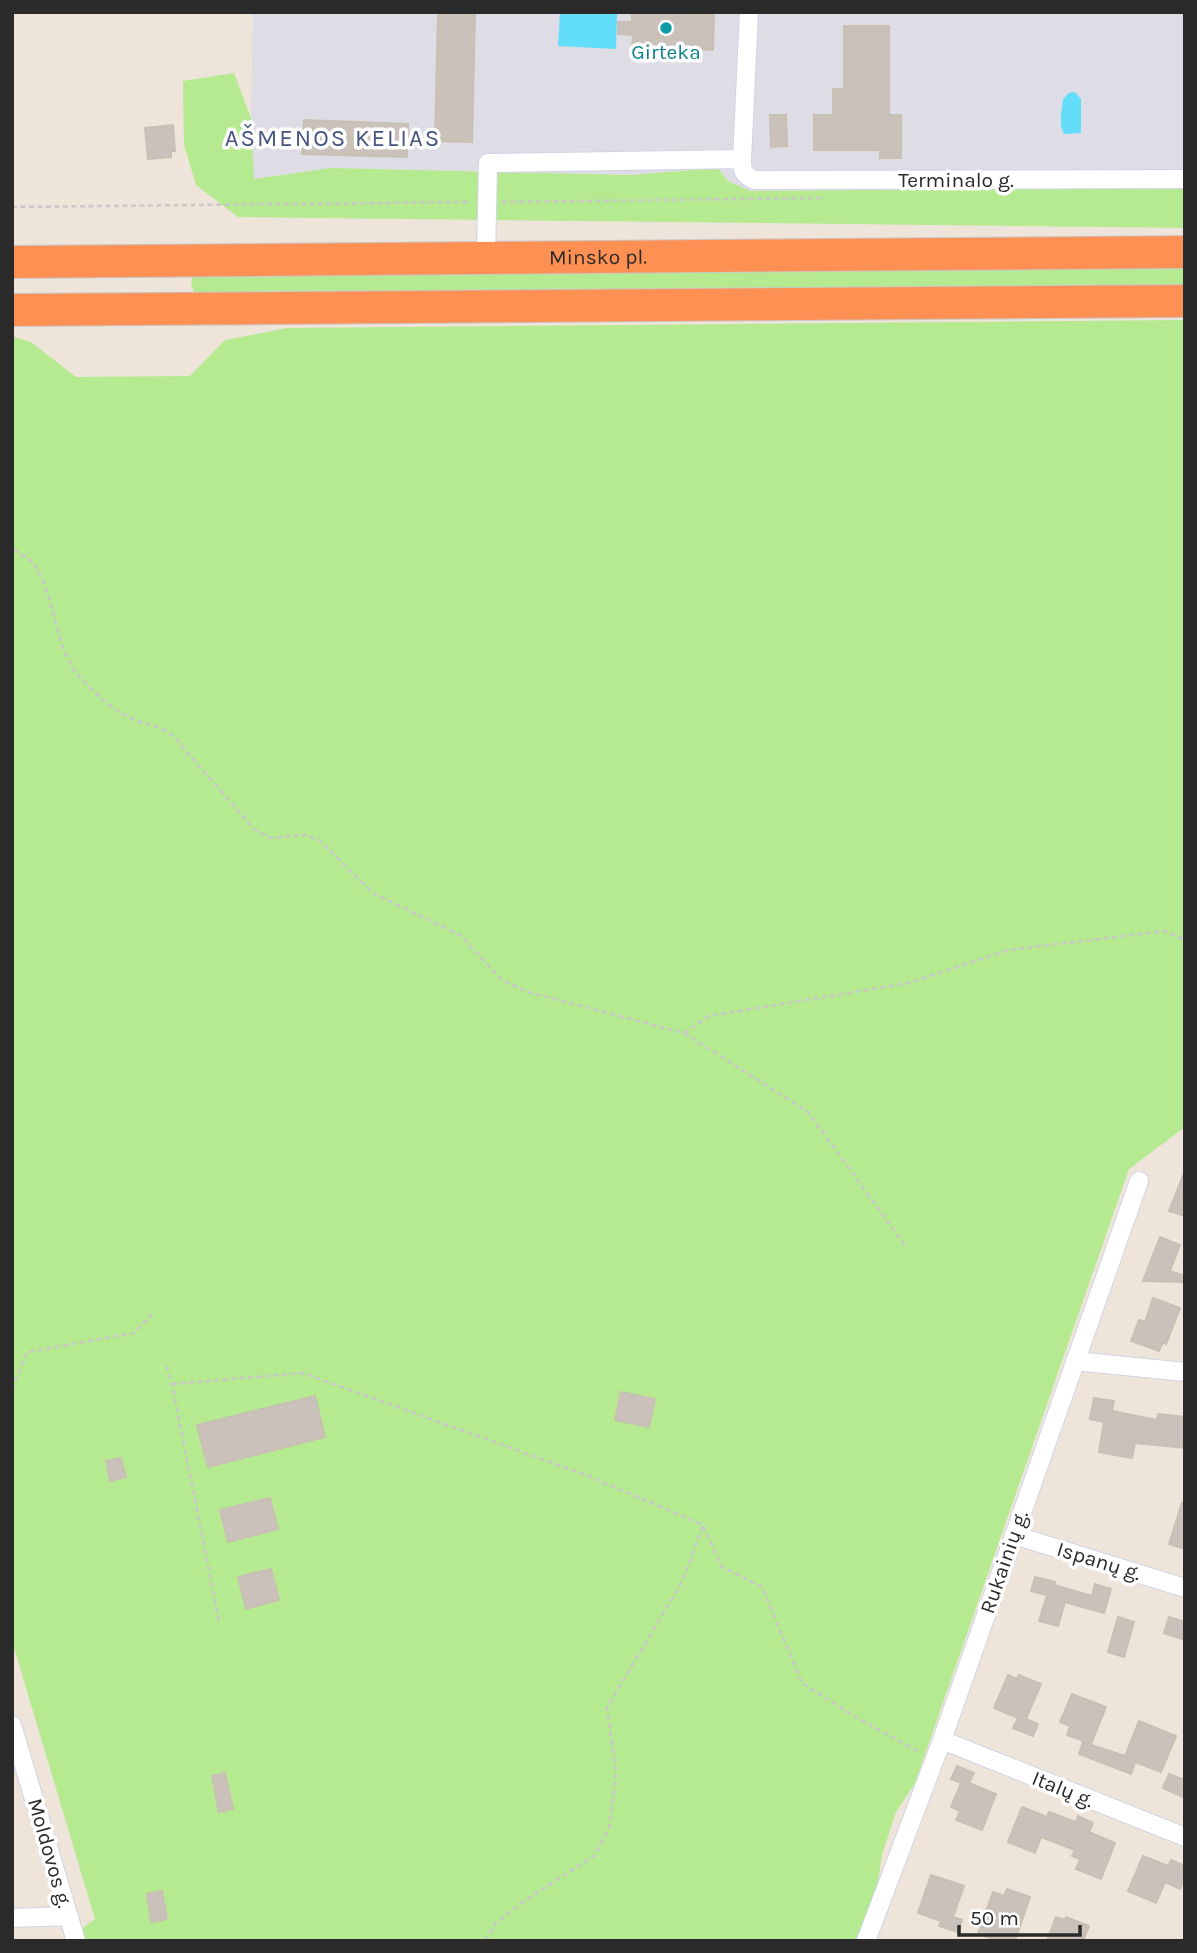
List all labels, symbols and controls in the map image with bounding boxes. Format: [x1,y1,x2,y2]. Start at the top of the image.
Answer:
marker: Girteka [658,20,674,36]
place label: Girteka [631,40,701,64]
district label: AŠMENOS KELIAS [225,123,441,152]
street label: Terminalo g. [898,168,1014,192]
street label: Minsko pl. [549,245,647,269]
street label: Rukainių g. [975,1507,1033,1617]
street label: Ispanų g. [1054,1537,1144,1585]
street label: Italų g. [1029,1766,1098,1812]
street label: Moldovos g. [23,1796,77,1911]
scale bar [959,1894,1080,1938]
text: 50 m [970,1906,1019,1930]

